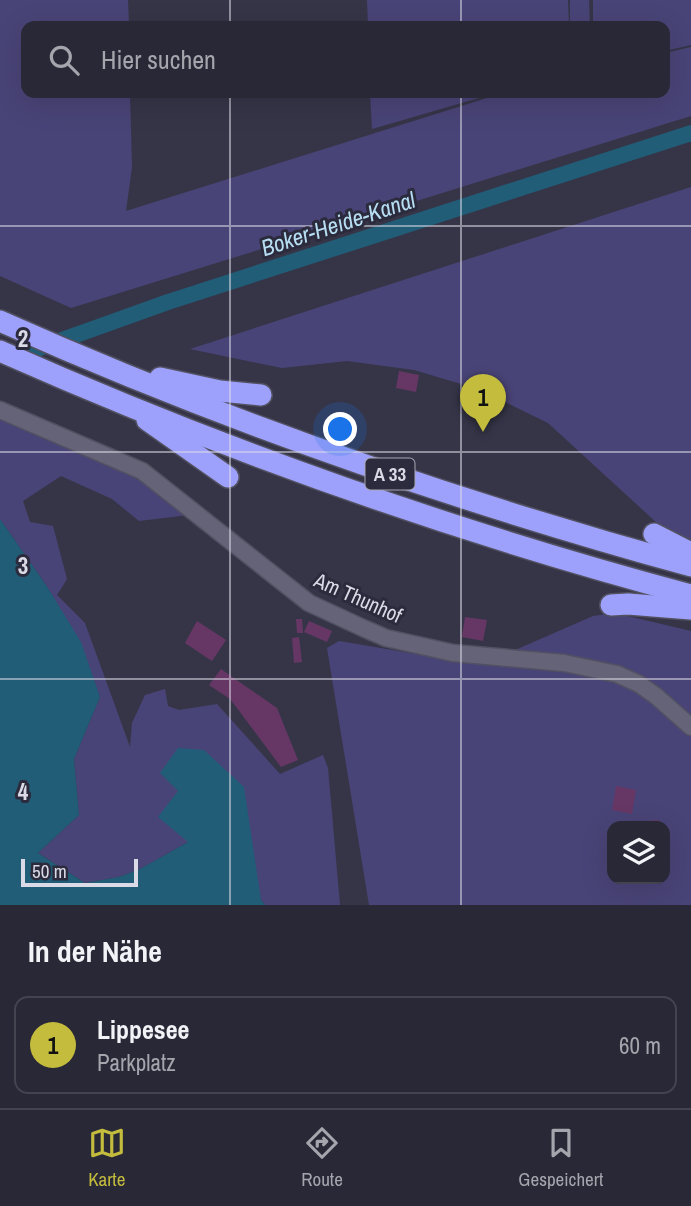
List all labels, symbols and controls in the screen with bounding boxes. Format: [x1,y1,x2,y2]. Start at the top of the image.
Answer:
search box [21,21,670,98]
icon: search [45,41,83,79]
text: Hier suchen [101,42,216,77]
water label: Boker-Heide-Kanal [257,184,420,263]
text: 2 [18,323,28,354]
pin: 1 [460,374,506,432]
your location [323,412,357,446]
road number: A 33 [366,458,414,489]
text: 3 [18,550,28,581]
street label: Am Thunhof [309,565,407,630]
text: 4 [18,776,29,807]
map controls [607,821,670,884]
button: layers [607,821,670,884]
scale bar [21,856,138,888]
text: 50 m [32,858,67,884]
text: In der Nähe [28,931,162,971]
text: Lippesee [97,1012,189,1047]
text: 1 [48,1030,58,1061]
text: 60 m [619,1030,661,1061]
text: Parkplatz [97,1047,176,1078]
tab: Karte [88,1124,126,1192]
tab: Route [301,1124,343,1192]
tab: Gespeichert [518,1124,603,1192]

